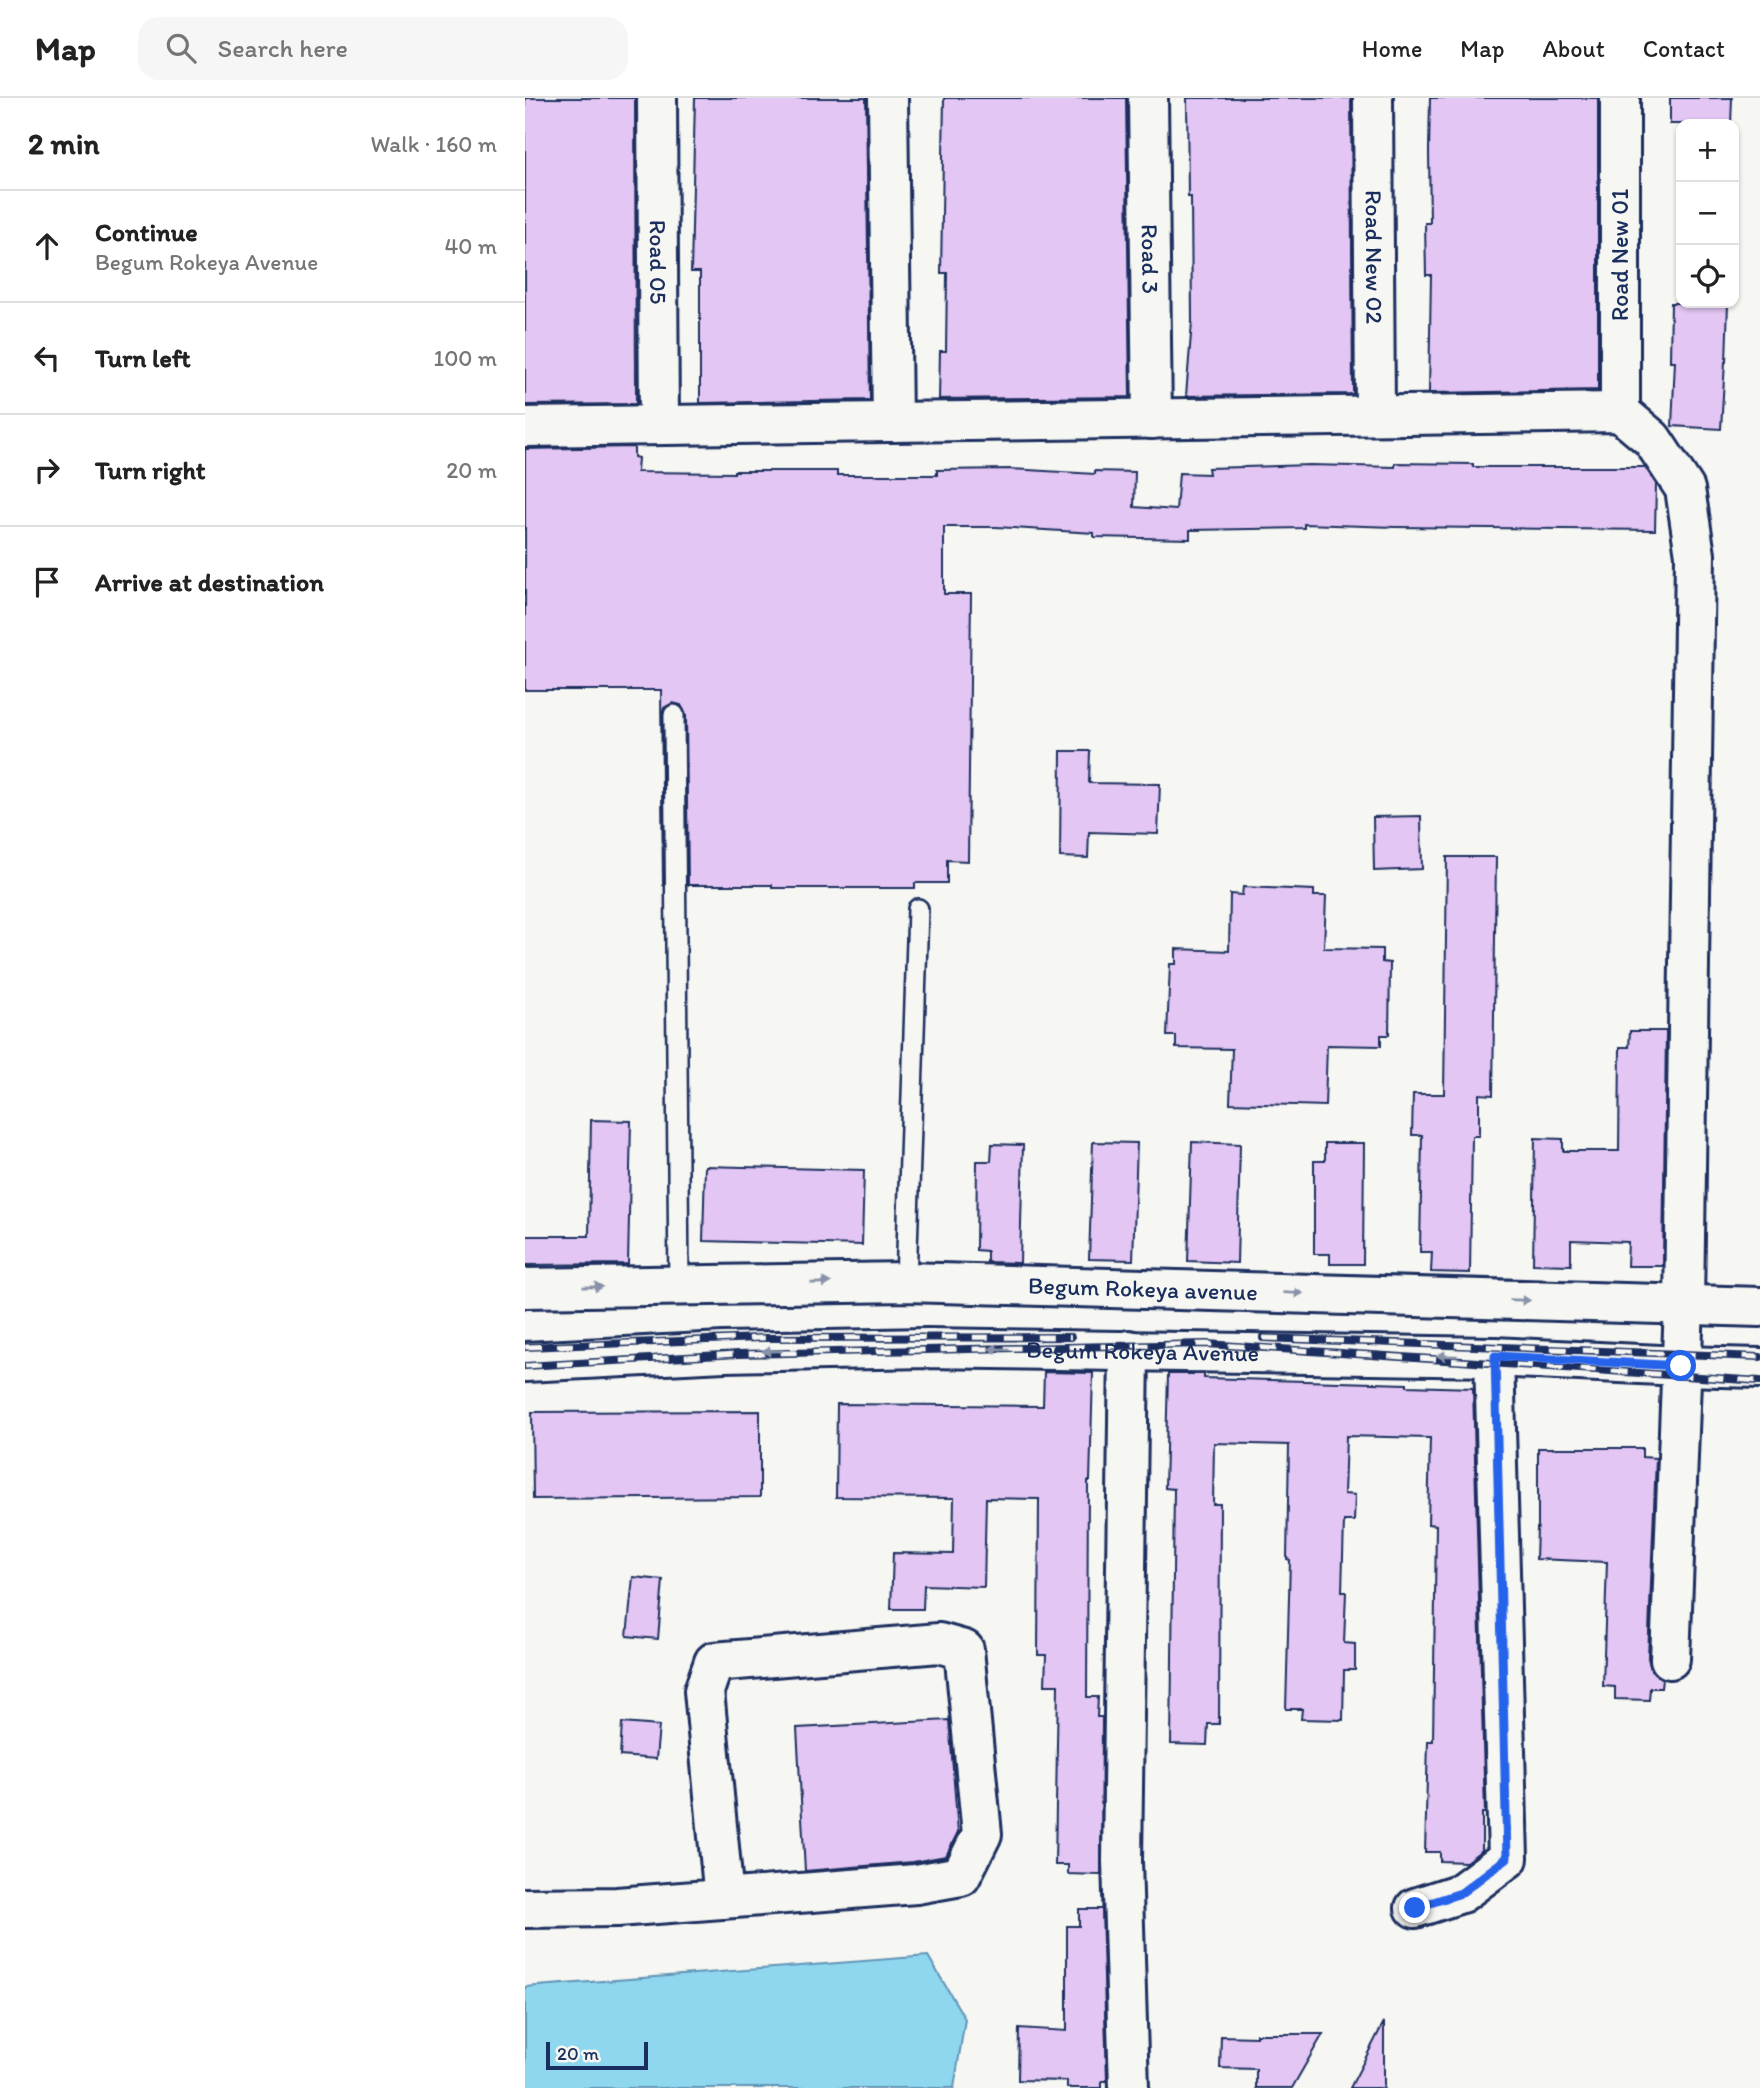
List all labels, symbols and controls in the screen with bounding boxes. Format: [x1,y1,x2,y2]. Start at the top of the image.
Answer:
search box [138,17,628,80]
text: Map [35,29,96,68]
icon: search [162,29,200,67]
text: Search here [218,32,348,64]
text: Home [1362,34,1422,63]
text: Map [1460,34,1504,63]
text: About [1542,34,1605,63]
text: Contact [1643,34,1725,63]
map controls [1676,119,1739,308]
button: + [1676,119,1739,182]
text: 2 min [28,125,99,162]
text: Walk · 160 m [371,130,497,158]
button: − [1676,182,1739,245]
street label: Road New 01 [1605,189,1634,321]
street label: Road New 02 [1360,190,1389,325]
text: Continue [95,216,198,248]
street label: Road 05 [644,220,673,304]
street label: Road 3 [1136,224,1165,294]
icon: ahead [28,227,66,265]
text: 40 m [444,232,497,260]
button: locate [1676,245,1739,308]
text: Begum Rokeya Avenue [95,248,318,276]
icon: left [28,339,66,377]
text: Turn left [95,342,191,374]
text: 100 m [433,344,497,372]
icon: right [28,451,66,489]
text: Turn right [95,454,206,486]
text: 20 m [446,456,497,484]
icon: arrive [28,563,66,601]
text: Arrive at destination [95,566,324,598]
street label: Begum Rokeya avenue [1028,1271,1258,1306]
one-way arrow [810,1277,832,1289]
one-way arrow [582,1281,604,1293]
one-way arrow [1282,1288,1304,1299]
one-way arrow [1510,1295,1532,1306]
street label: Begum Rokeya Avenue [1026,1335,1259,1367]
one-way arrow [988,1343,1010,1355]
one-way arrow [760,1345,782,1357]
one-way arrow [1436,1350,1458,1361]
route start [1665,1350,1696,1381]
route end [1399,1892,1430,1923]
scale bar [546,2039,647,2071]
text: 20 m [557,2042,599,2065]

